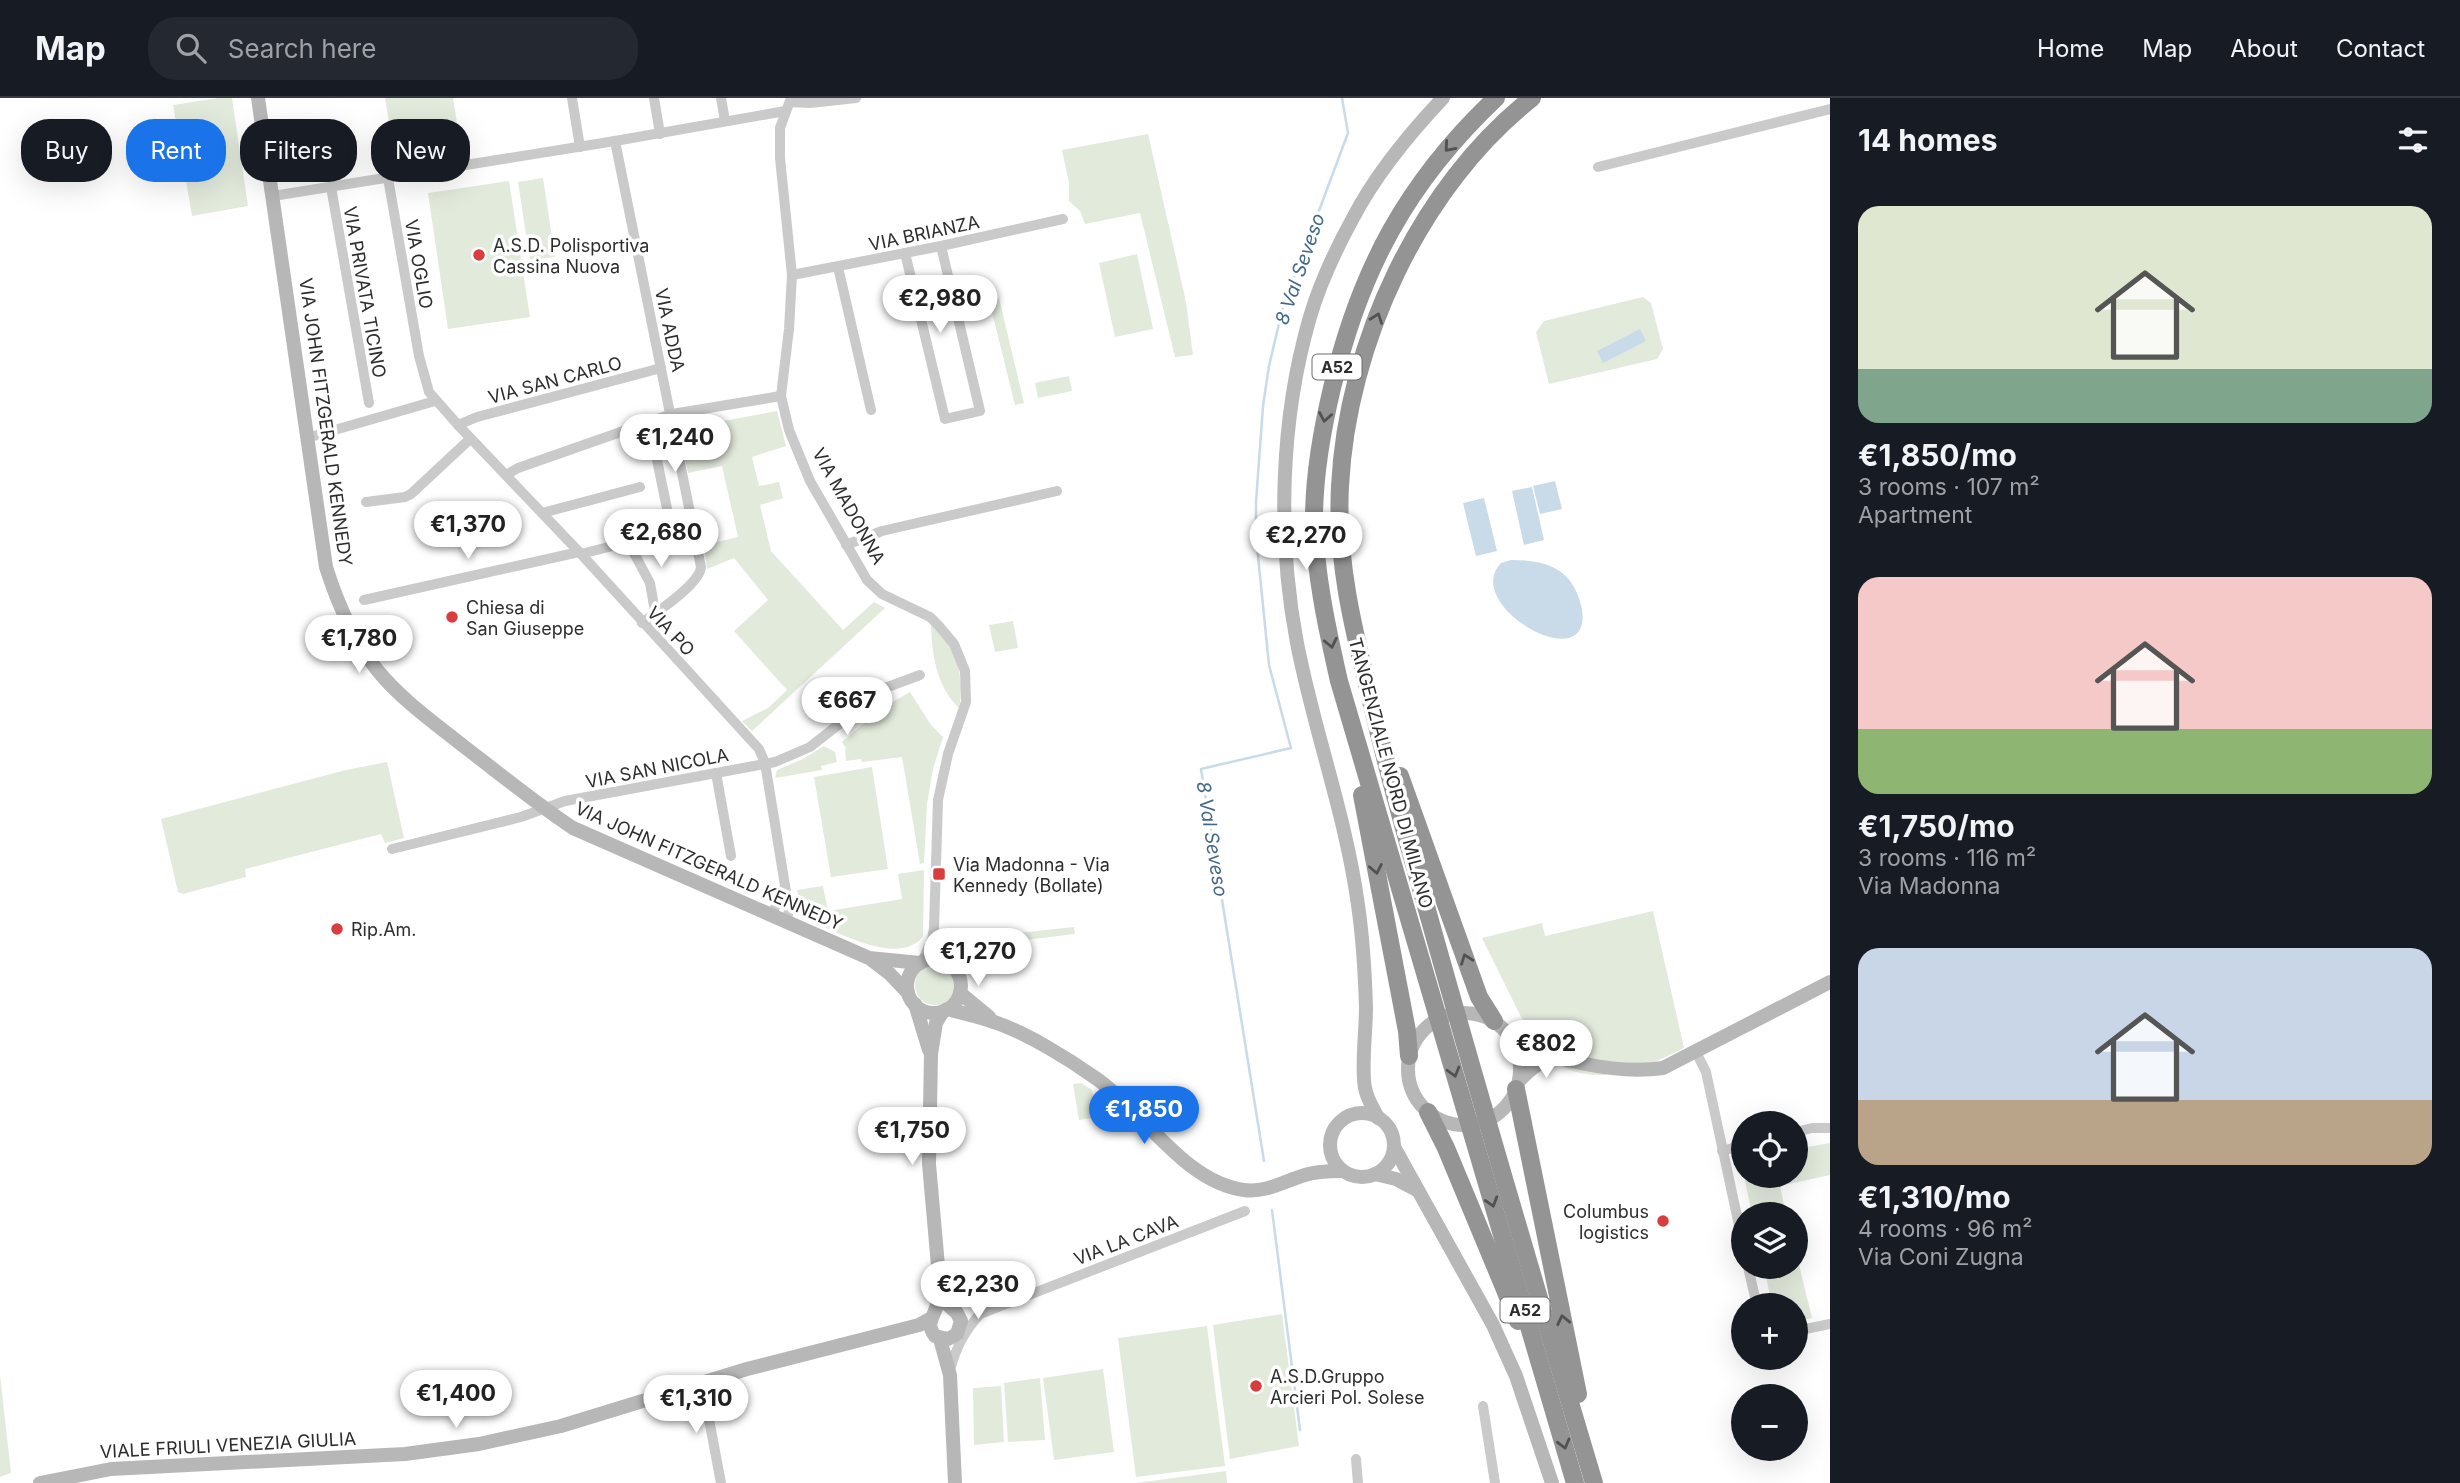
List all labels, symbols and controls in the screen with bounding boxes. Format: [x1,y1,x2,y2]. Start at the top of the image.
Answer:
search box [148,17,638,80]
text: Map [35,28,106,68]
icon: search [172,29,210,67]
text: Search here [228,33,376,64]
text: Home [2037,34,2104,63]
text: Map [2142,34,2192,63]
text: About [2230,34,2298,63]
text: Contact [2336,34,2425,63]
chip: Buy [21,119,112,182]
chip: Rent [126,119,226,182]
chip: Filters [240,119,357,182]
chip: New [371,119,470,182]
icon: filters [2394,121,2432,159]
text: 14 homes [1858,122,1997,158]
one-way arrow [1445,139,1457,152]
street label: VIA PRIVATA TICINO [340,204,390,380]
water label: 8 Val Seveso [1270,210,1330,328]
street label: VIA BRIANZA [867,211,981,255]
street label: VIA OGLIO [401,218,437,310]
place label: A.S.D. Polisportiva Cassina Nuova [493,235,649,277]
marker: A.S.D. Polisportiva Cassina Nuova [471,247,487,263]
icon: home [2082,252,2208,378]
pin: €2,980 [883,275,997,335]
street label: VIA JOHN FITZGERALD KENNEDY [295,277,357,567]
text: €2,980 [898,284,982,312]
street label: VIA ADDA [651,286,689,374]
one-way arrow [1369,313,1383,325]
street label: VIA SAN CARLO [486,352,624,408]
road number: A52 [1312,354,1362,380]
one-way arrow [1319,411,1334,423]
pin: €1,240 [618,414,732,474]
text: €1,240 [636,423,714,451]
text: €1,850/mo [1858,437,2017,473]
street label: VIA MADONNA [808,444,890,568]
text: 3 rooms · 107 m² [1858,473,2040,501]
text: Apartment [1858,501,1972,529]
pin: €1,370 [411,502,525,561]
text: €1,370 [430,510,506,538]
pin: €2,680 [604,510,718,569]
pin: €2,270 [1249,512,1363,572]
text: €2,680 [620,518,702,546]
text: €2,270 [1266,521,1346,549]
place label: Chiesa di San Giuseppe [466,597,584,639]
street label: VIA PO [643,602,699,660]
marker: Chiesa di San Giuseppe [444,609,460,625]
pin: €1,780 [302,616,416,675]
icon: home [2082,623,2208,749]
text: €1,780 [321,624,397,652]
street label: TANGENZIALE NORD DI MILANO [1345,635,1437,911]
one-way arrow [1322,637,1337,649]
pin: €667 [806,678,888,737]
text: €667 [818,686,877,714]
street label: VIA SAN NICOLA [584,744,730,792]
water label: 8 Val Seveso [1192,780,1232,898]
street label: VIA JOHN FITZGERALD KENNEDY [572,797,846,935]
text: €1,750/mo [1858,808,2015,844]
text: 3 rooms · 116 m² [1858,844,2036,872]
place label: Via Madonna - Via Kennedy (Bollate) [953,854,1110,896]
one-way arrow [1368,863,1383,875]
marker: Via Madonna - Via Kennedy (Bollate) [931,866,947,882]
text: Via Madonna [1858,872,2000,900]
place label: Rip.Am. [351,919,417,940]
marker: Rip.Am. [329,921,345,937]
pin: €1,270 [921,928,1035,988]
text: €1,270 [940,937,1016,965]
one-way arrow [1460,953,1474,965]
icon: home [2082,994,2208,1120]
pin: €802 [1505,1020,1587,1080]
text: €802 [1516,1029,1576,1057]
one-way arrow [1446,1066,1461,1078]
pin: €1,850 [1087,1086,1201,1146]
text: €1,850 [1105,1095,1183,1123]
pin: €1,750 [855,1108,969,1167]
map controls [1731,1111,1808,1461]
button: locate [1731,1111,1808,1188]
text: €1,750 [874,1116,950,1144]
text: €1,310/mo [1858,1179,2011,1215]
one-way arrow [1484,1196,1499,1208]
place label: Columbus logistics [1563,1201,1649,1243]
button: layers [1731,1202,1808,1279]
street label: VIA LA CAVA [1071,1210,1181,1270]
marker: Columbus logistics [1655,1213,1671,1229]
text: 4 rooms · 96 m² [1858,1215,2032,1243]
text: Via Coni Zugna [1858,1243,2024,1271]
pin: €2,230 [921,1262,1035,1321]
text: €2,230 [937,1270,1019,1298]
button: + [1731,1293,1808,1370]
road number: A52 [1500,1298,1550,1322]
one-way arrow [1556,1314,1571,1326]
place label: A.S.D.Gruppo Arcieri Pol. Solese [1270,1366,1425,1408]
pin: €1,400 [399,1370,513,1430]
pin: €1,310 [639,1376,753,1435]
marker: A.S.D.Gruppo Arcieri Pol. Solese [1248,1378,1264,1394]
text: €1,400 [416,1379,496,1407]
text: €1,310 [659,1384,733,1412]
button: − [1731,1384,1808,1461]
street label: VIALE FRIULI VENEZIA GIULIA [99,1428,357,1462]
one-way arrow [1555,1437,1570,1449]

